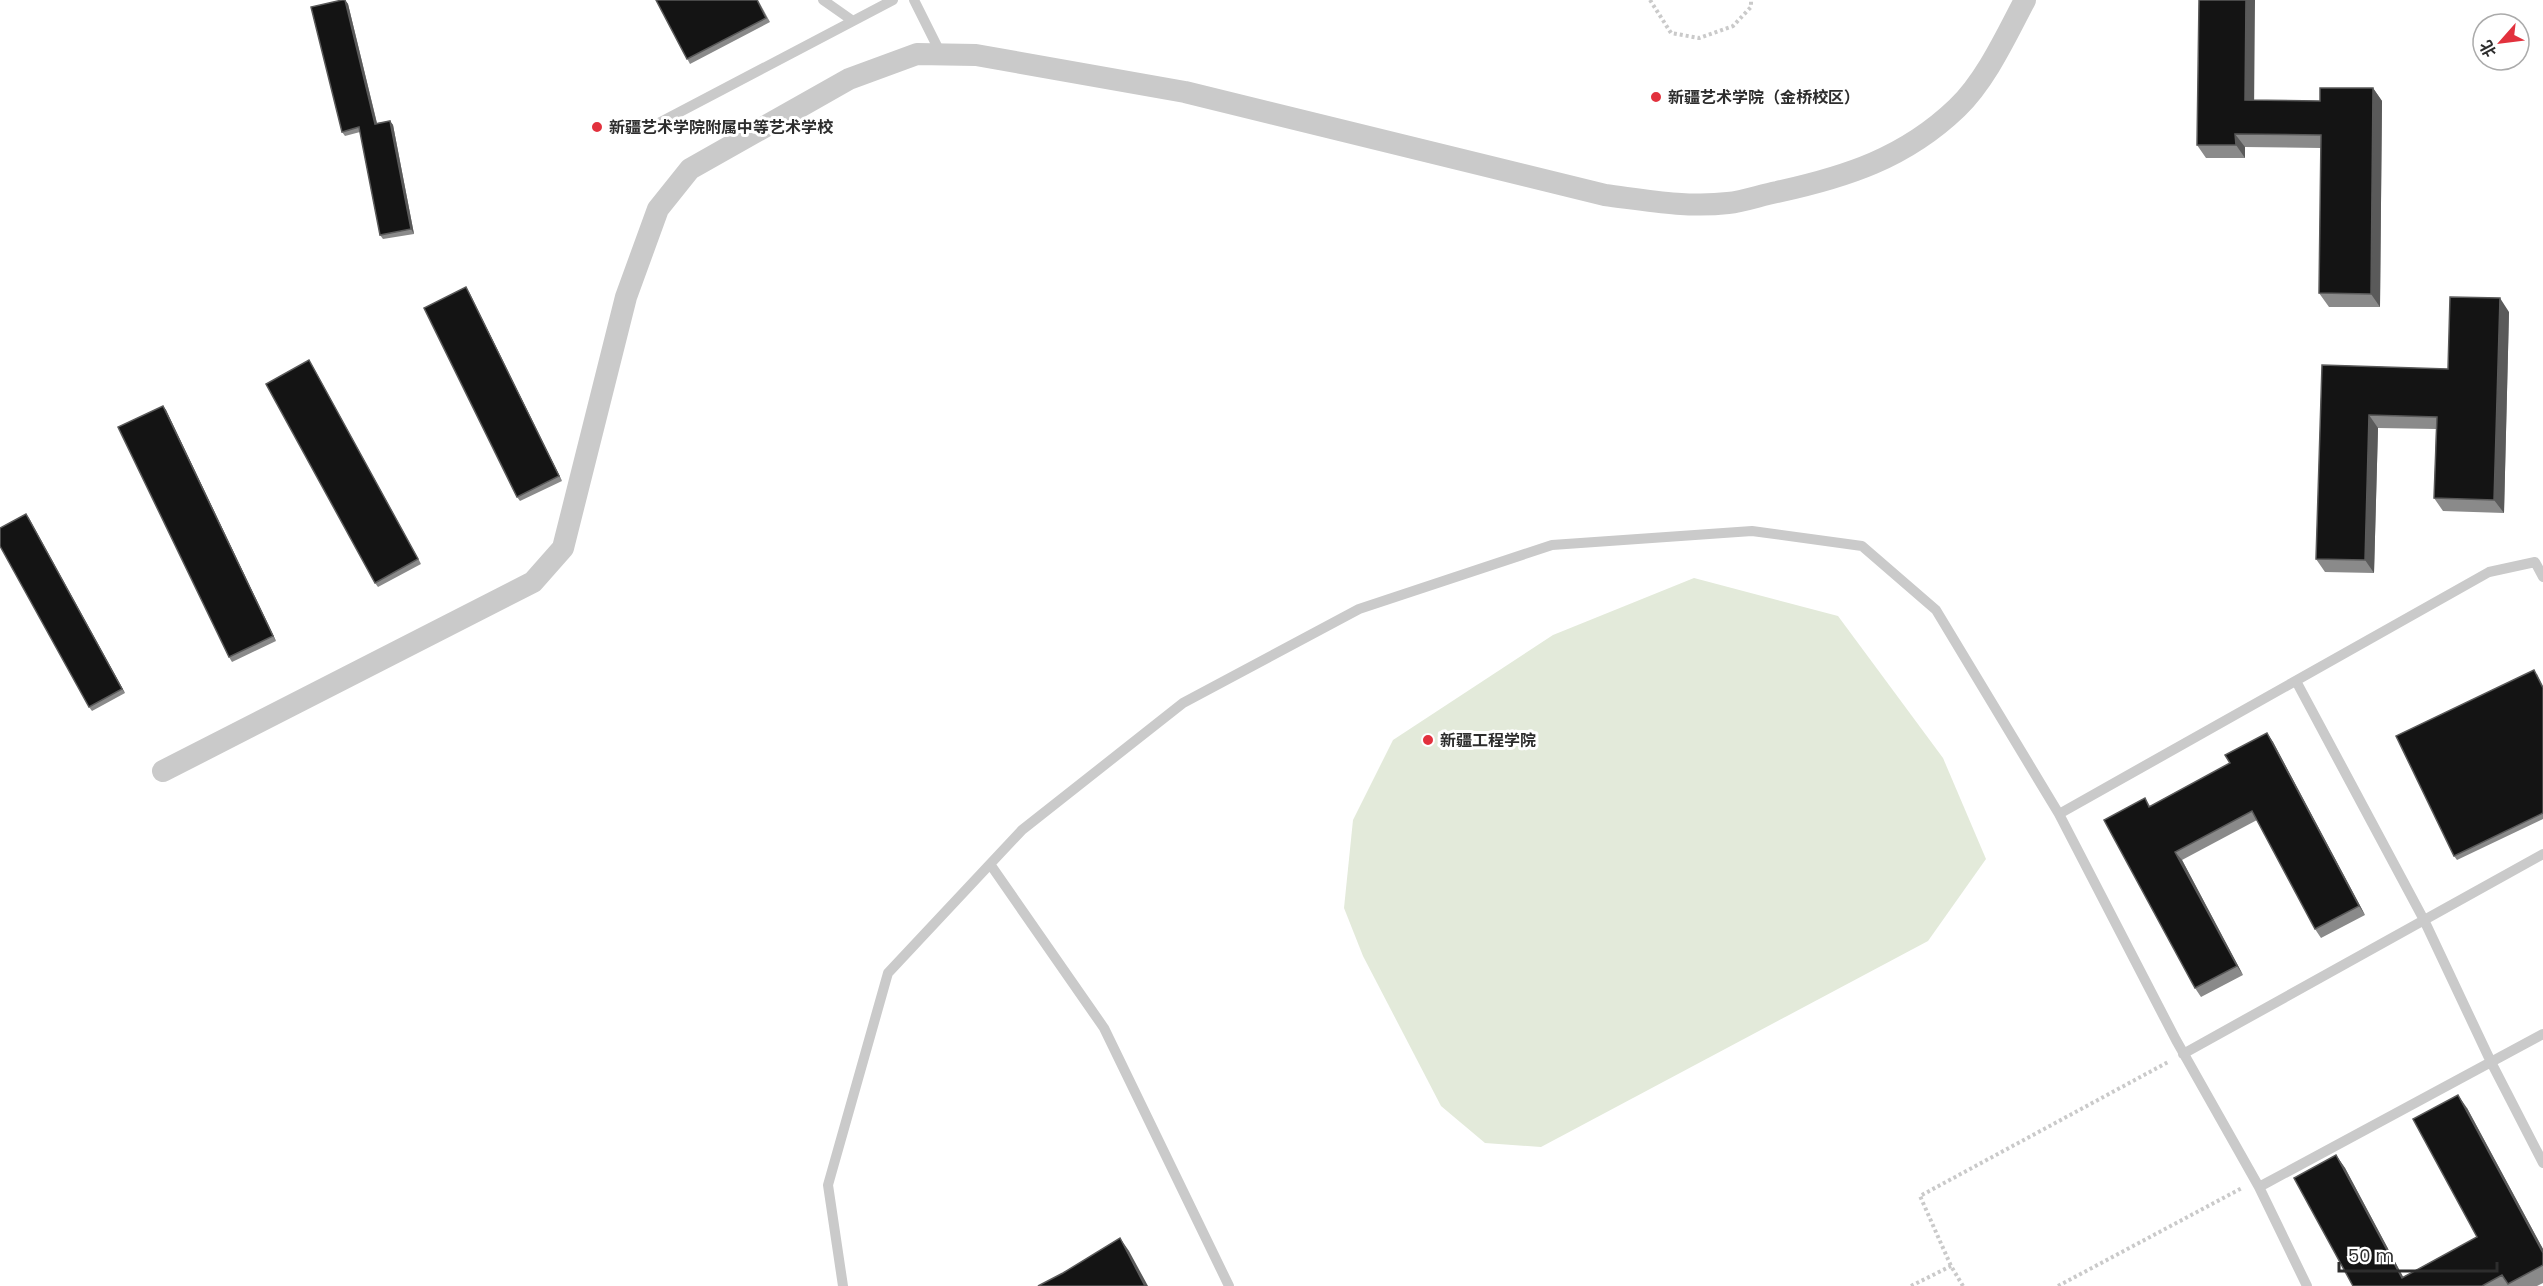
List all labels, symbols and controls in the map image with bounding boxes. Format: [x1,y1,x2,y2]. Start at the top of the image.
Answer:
north arrow [2471,12,2531,72]
text: 北 [2474,36,2502,61]
place label: 新疆艺术学院（金桥校区） [1668,86,1860,109]
marker: 新疆艺术学院（金桥校区） [1649,90,1663,104]
place label: 新疆艺术学院附属中等艺术学校 [609,116,834,139]
marker: 新疆艺术学院附属中等艺术学校 [590,120,604,134]
place label: 新疆工程学院 [1440,729,1536,752]
marker: 新疆工程学院 [1421,733,1435,747]
scale bar [2339,1235,2496,1273]
text: 50 m [2348,1243,2394,1268]

